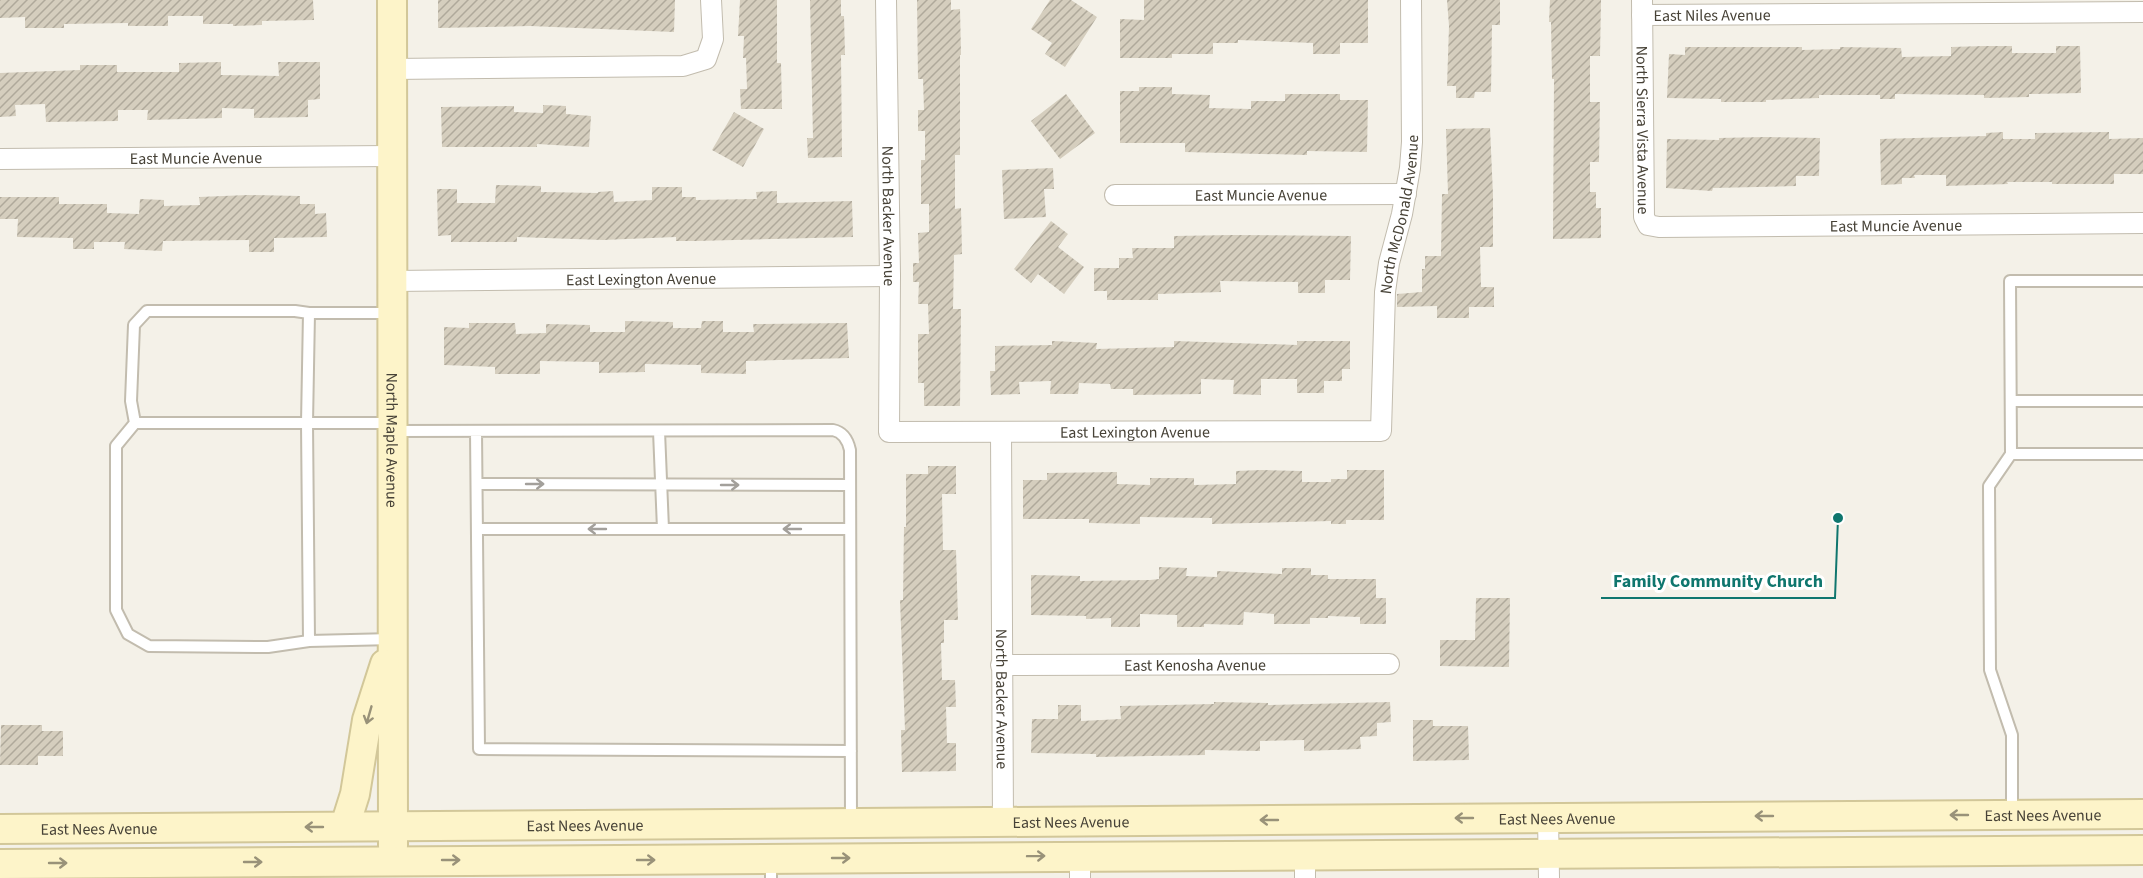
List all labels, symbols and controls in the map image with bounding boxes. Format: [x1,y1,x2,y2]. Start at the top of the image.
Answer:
street label: East Niles Avenue [1653,4,1771,27]
street label: North Sierra Vista Avenue [1630,46,1654,215]
street label: North McDonald Avenue [1375,135,1424,296]
street label: North Backer Avenue [876,146,900,286]
street label: East Muncie Avenue [130,147,262,170]
street label: East Muncie Avenue [1195,184,1327,207]
street label: East Muncie Avenue [1830,214,1962,238]
street label: East Lexington Avenue [566,268,716,291]
street label: North Maple Avenue [380,372,403,508]
street label: East Lexington Avenue [1060,421,1210,444]
one-way arrow [525,478,545,490]
one-way arrow [720,479,740,491]
one-way arrow [587,523,607,535]
one-way arrow [782,523,802,535]
callout: Family Community Church [1601,562,1835,598]
text: Family Community Church [1613,569,1823,594]
street label: North Backer Avenue [990,629,1013,769]
street label: East Kenosha Avenue [1124,654,1266,677]
one-way arrow [363,705,374,724]
street label: East Nees Avenue [1984,804,2102,827]
street label: East Nees Avenue [1498,808,1616,831]
one-way arrow [1949,809,1969,821]
one-way arrow [1754,810,1774,822]
street label: East Nees Avenue [1012,811,1130,834]
one-way arrow [1454,812,1474,824]
street label: East Nees Avenue [526,814,644,837]
one-way arrow [1259,814,1279,826]
street label: East Nees Avenue [40,818,158,841]
one-way arrow [304,821,324,833]
one-way arrow [1026,850,1046,862]
one-way arrow [831,852,851,864]
one-way arrow [441,854,461,866]
one-way arrow [636,854,656,866]
one-way arrow [243,856,263,868]
one-way arrow [48,857,68,869]

